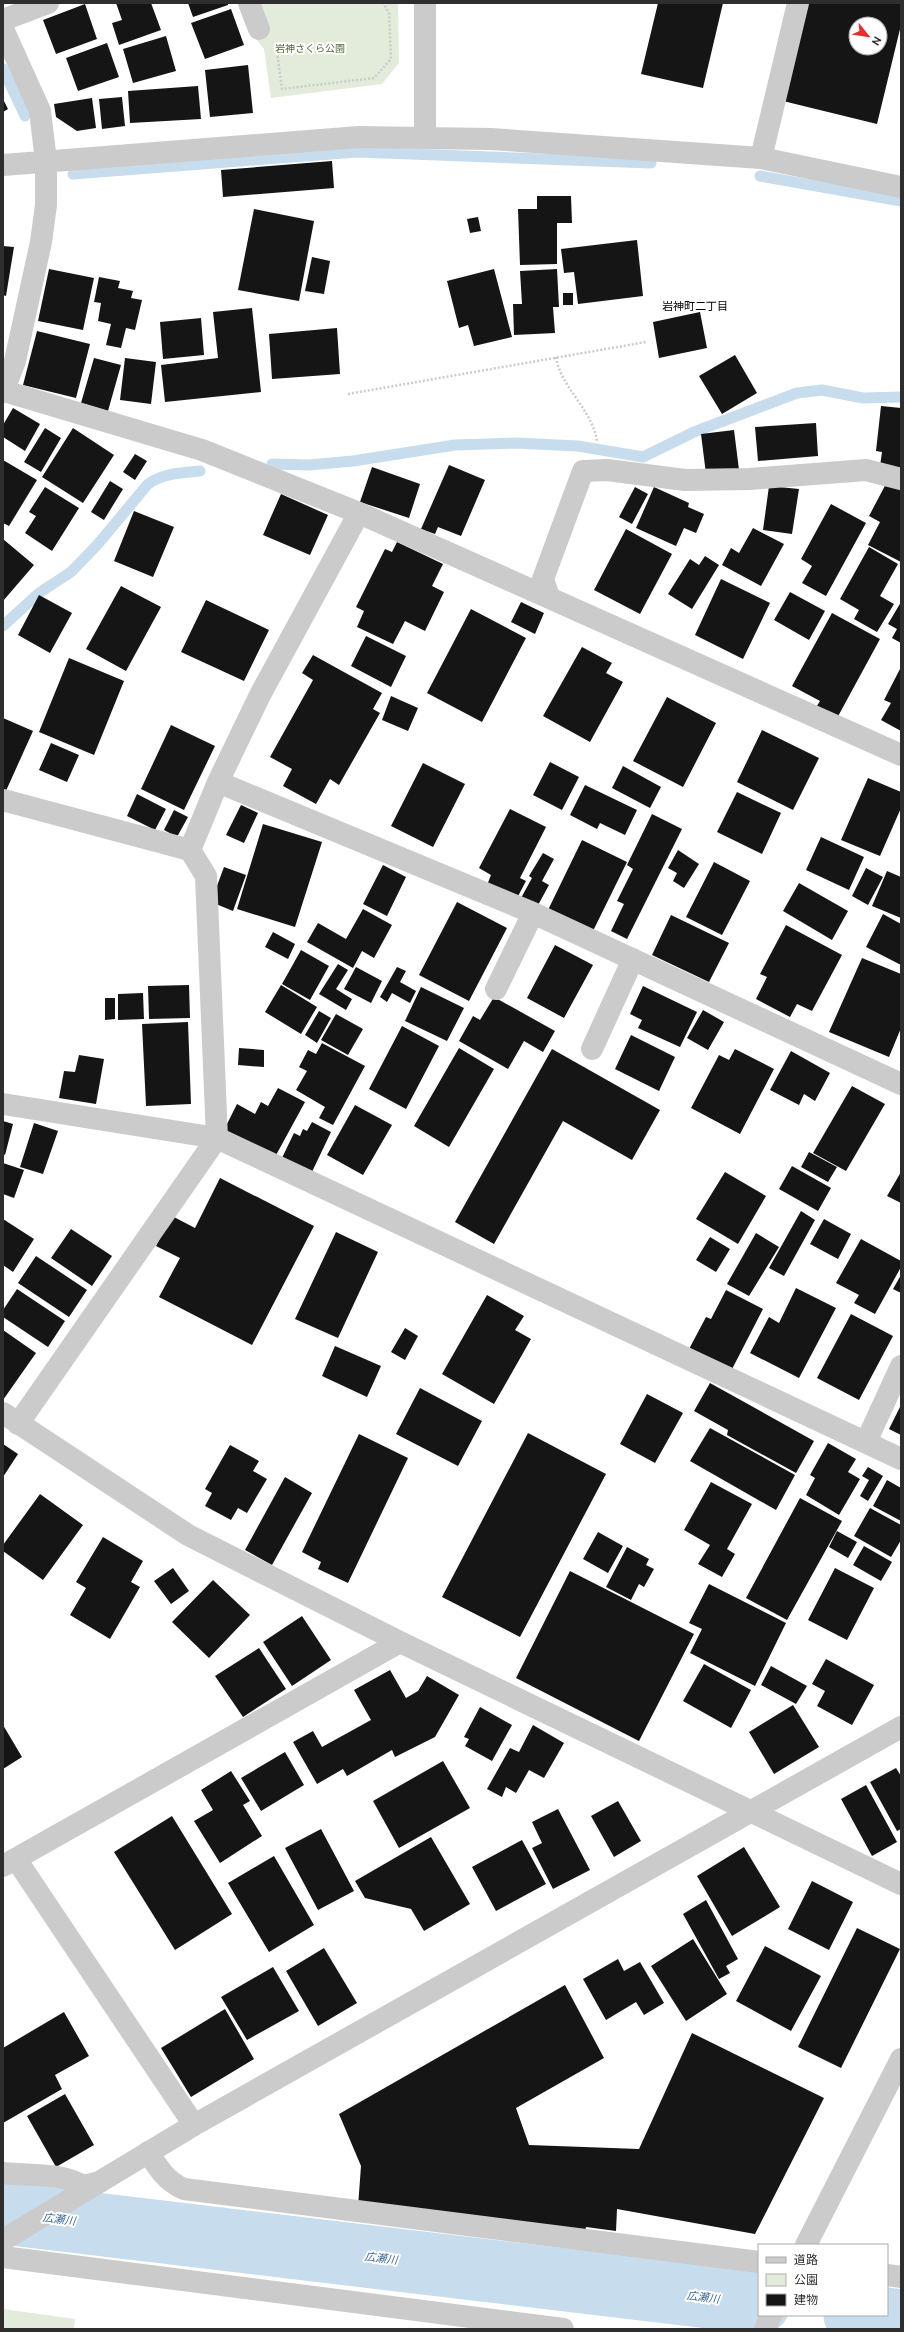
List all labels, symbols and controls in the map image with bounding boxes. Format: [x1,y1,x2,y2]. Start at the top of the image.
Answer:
north arrow [848,16,888,56]
text: N [869,34,884,48]
park label: 岩神さくら公園 [275,43,345,54]
district label: 岩神町二丁目 [662,300,728,312]
water label: 広瀬川 [42,2211,77,2227]
legend [758,2244,888,2316]
water label: 広瀬川 [364,2250,399,2266]
text: 道路 [794,2253,818,2266]
text: 公園 [794,2273,818,2286]
water label: 広瀬川 [686,2289,721,2305]
text: 建物 [794,2293,818,2306]

